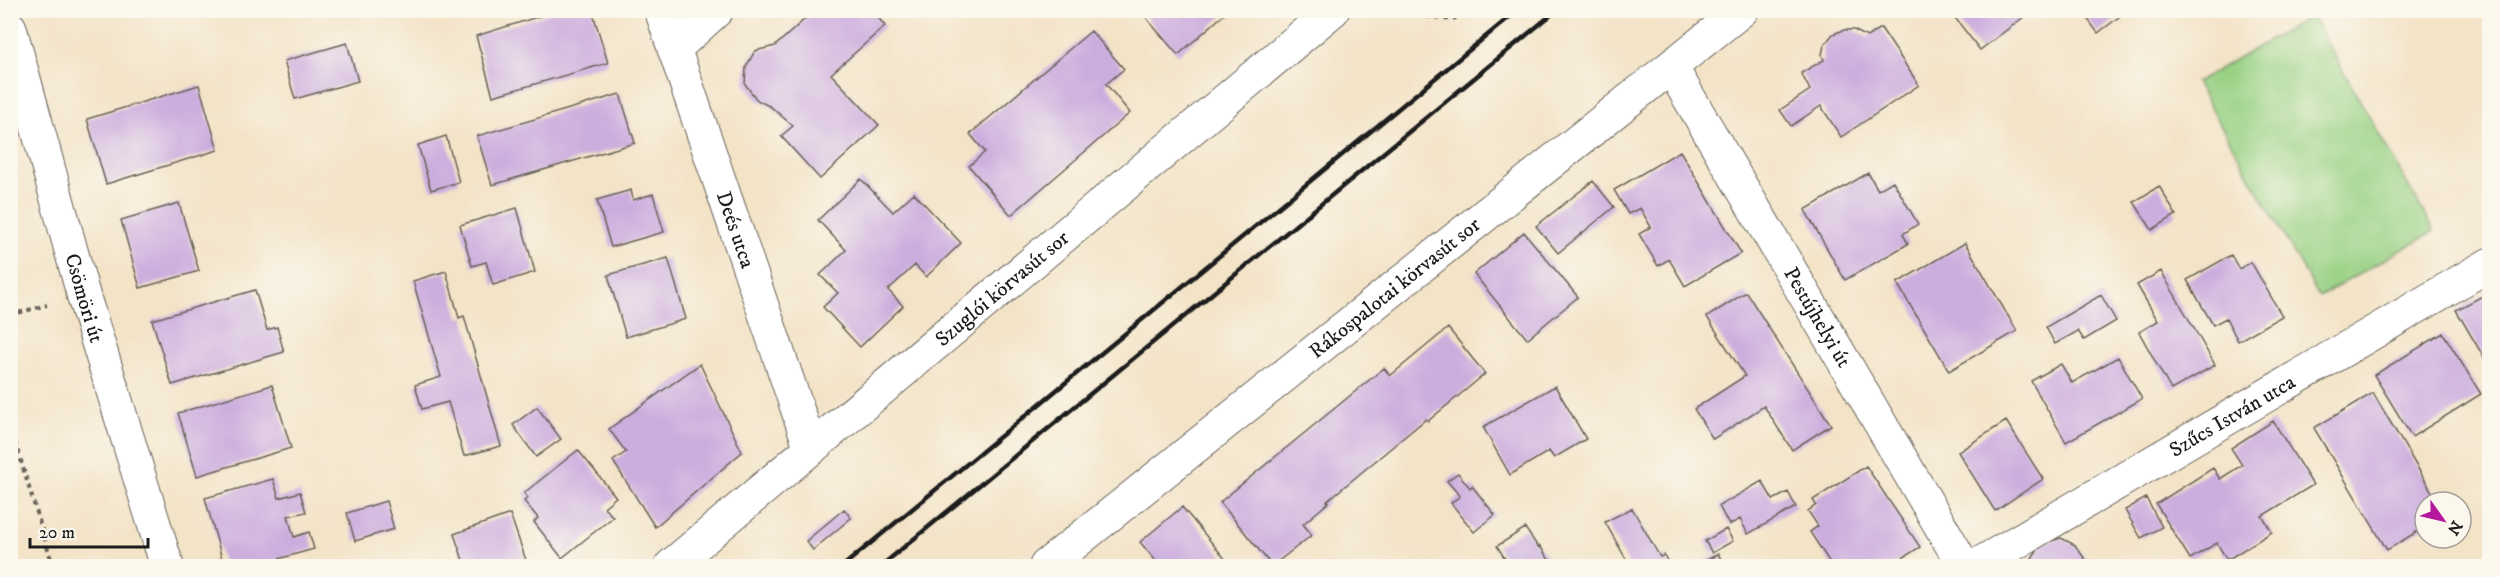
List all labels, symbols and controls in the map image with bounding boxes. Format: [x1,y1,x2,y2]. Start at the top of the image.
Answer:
street label: Deés utca [710,188,760,272]
street label: Rákospalotai körvasút sor [1304,212,1486,365]
street label: Szuglói körvasút sor [930,225,1075,353]
street label: Csömöri út [58,251,109,346]
street label: Pestújhelyi út [1777,263,1857,373]
street label: Szűcs István utca [2165,369,2300,464]
north arrow [2413,490,2473,550]
scale bar [30,511,148,549]
text: N [2443,517,2467,539]
text: 20 m [39,522,75,544]

